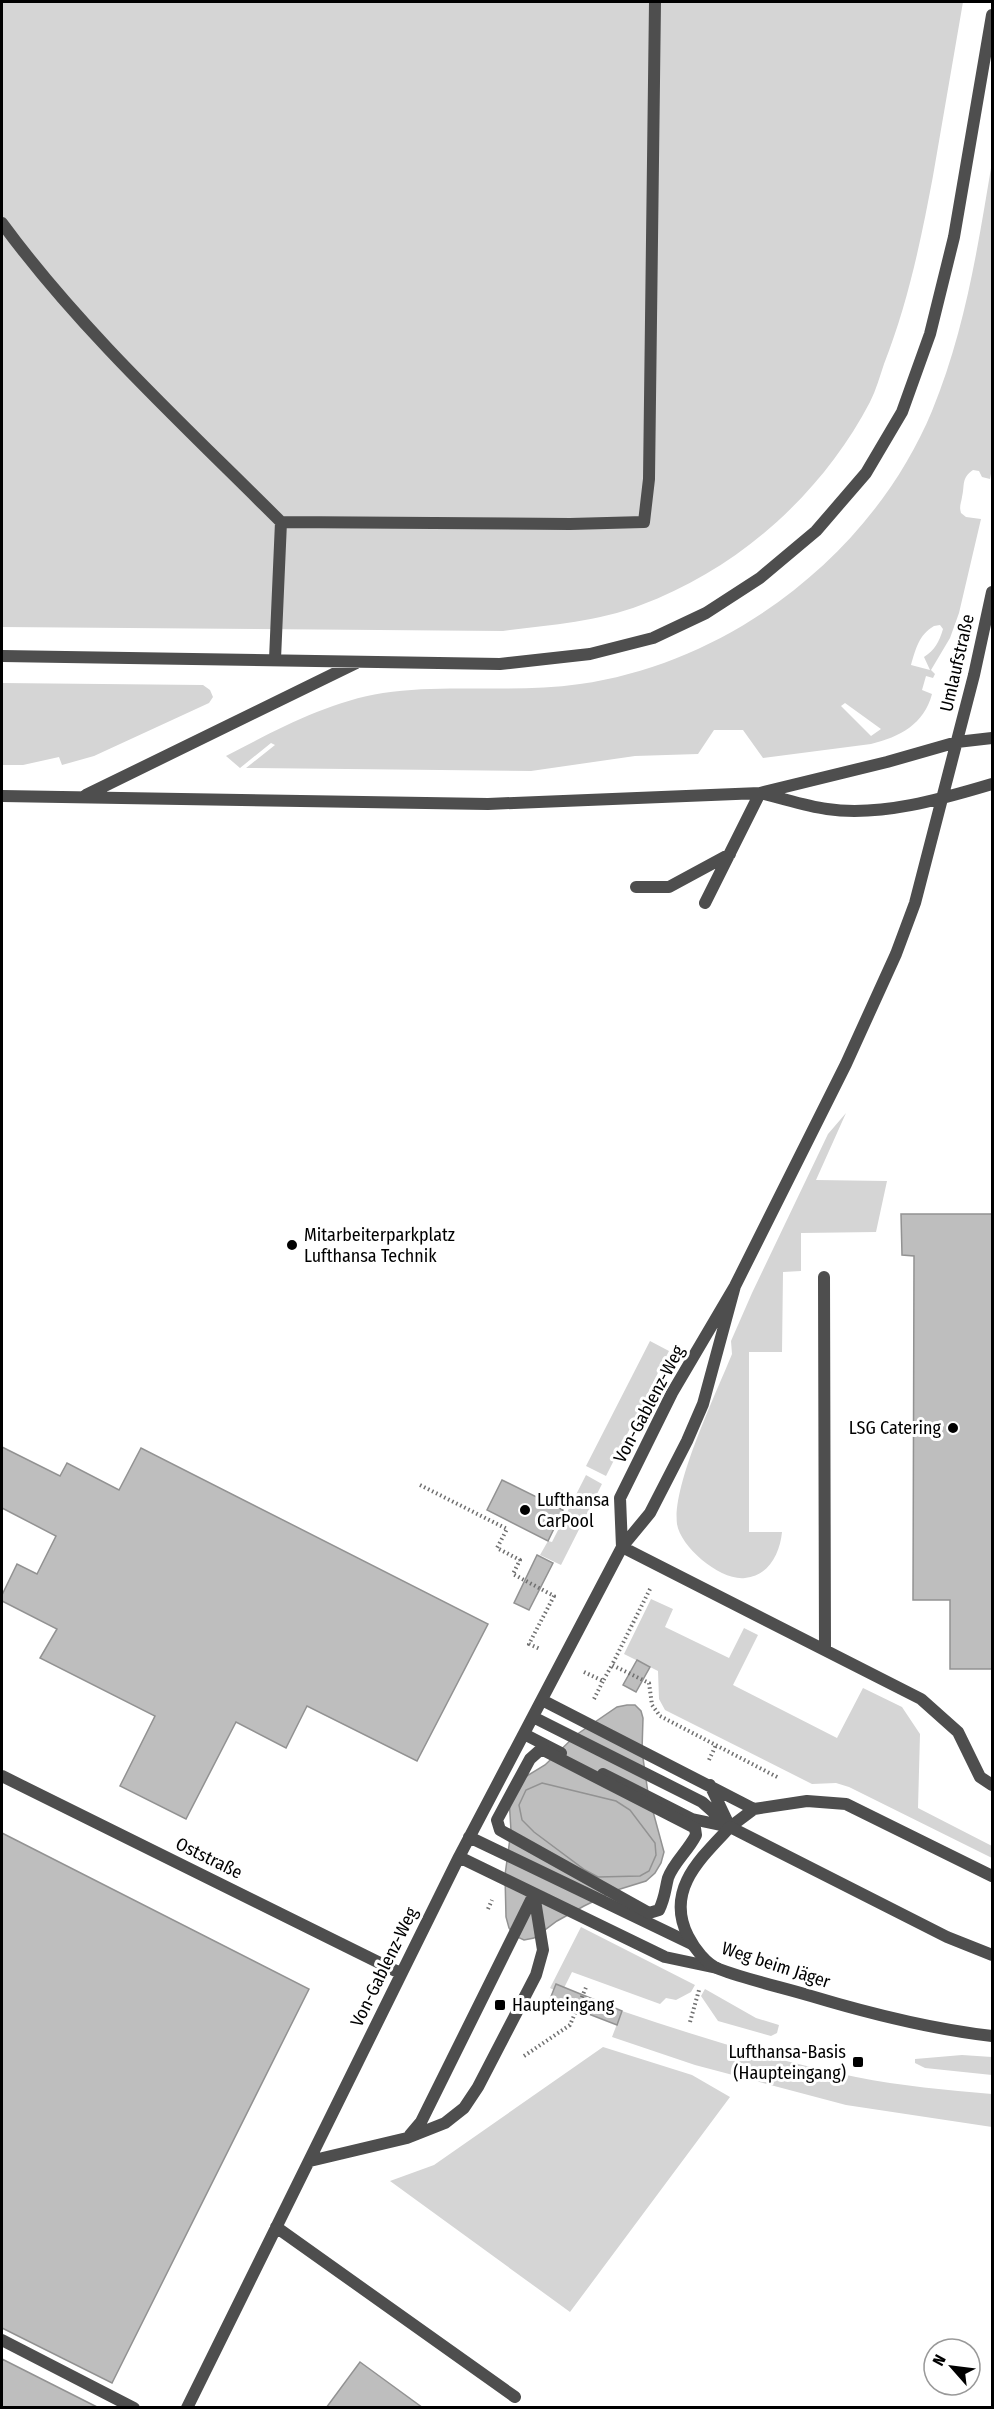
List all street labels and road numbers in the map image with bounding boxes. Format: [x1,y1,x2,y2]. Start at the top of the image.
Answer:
street label: Umlaufstraße [935,612,979,714]
street label: Von-Gablenz-Weg [609,1341,689,1467]
street label: Oststraße [172,1832,246,1884]
street label: Von-Gablenz-Weg [346,1903,423,2030]
street label: Weg beim Jäger [719,1937,834,1993]

